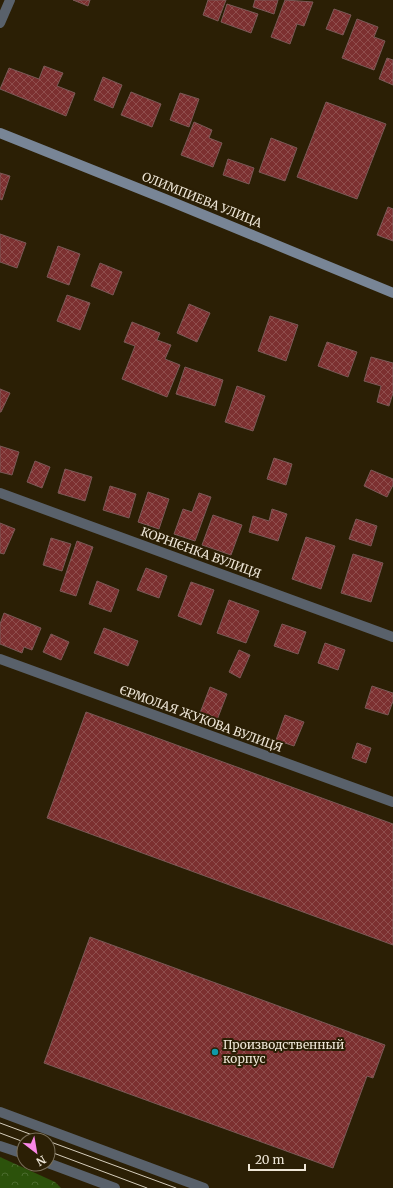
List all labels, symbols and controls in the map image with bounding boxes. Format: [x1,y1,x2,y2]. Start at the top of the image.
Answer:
street label: ОЛИМПИЕВА УЛИЦА [140,169,265,231]
street label: КОРНІЄНКА ВУЛИЦЯ [139,524,264,581]
street label: ЄРМОЛАЯ ЖУКОВА ВУЛИЦЯ [118,682,285,755]
place label: Производственный корпус [223,1037,344,1066]
marker: Производственный корпус [210,1047,220,1057]
north arrow [16,1132,56,1172]
scale bar [249,1146,305,1172]
text: N [34,1152,48,1169]
text: 20 m [255,1152,284,1167]

